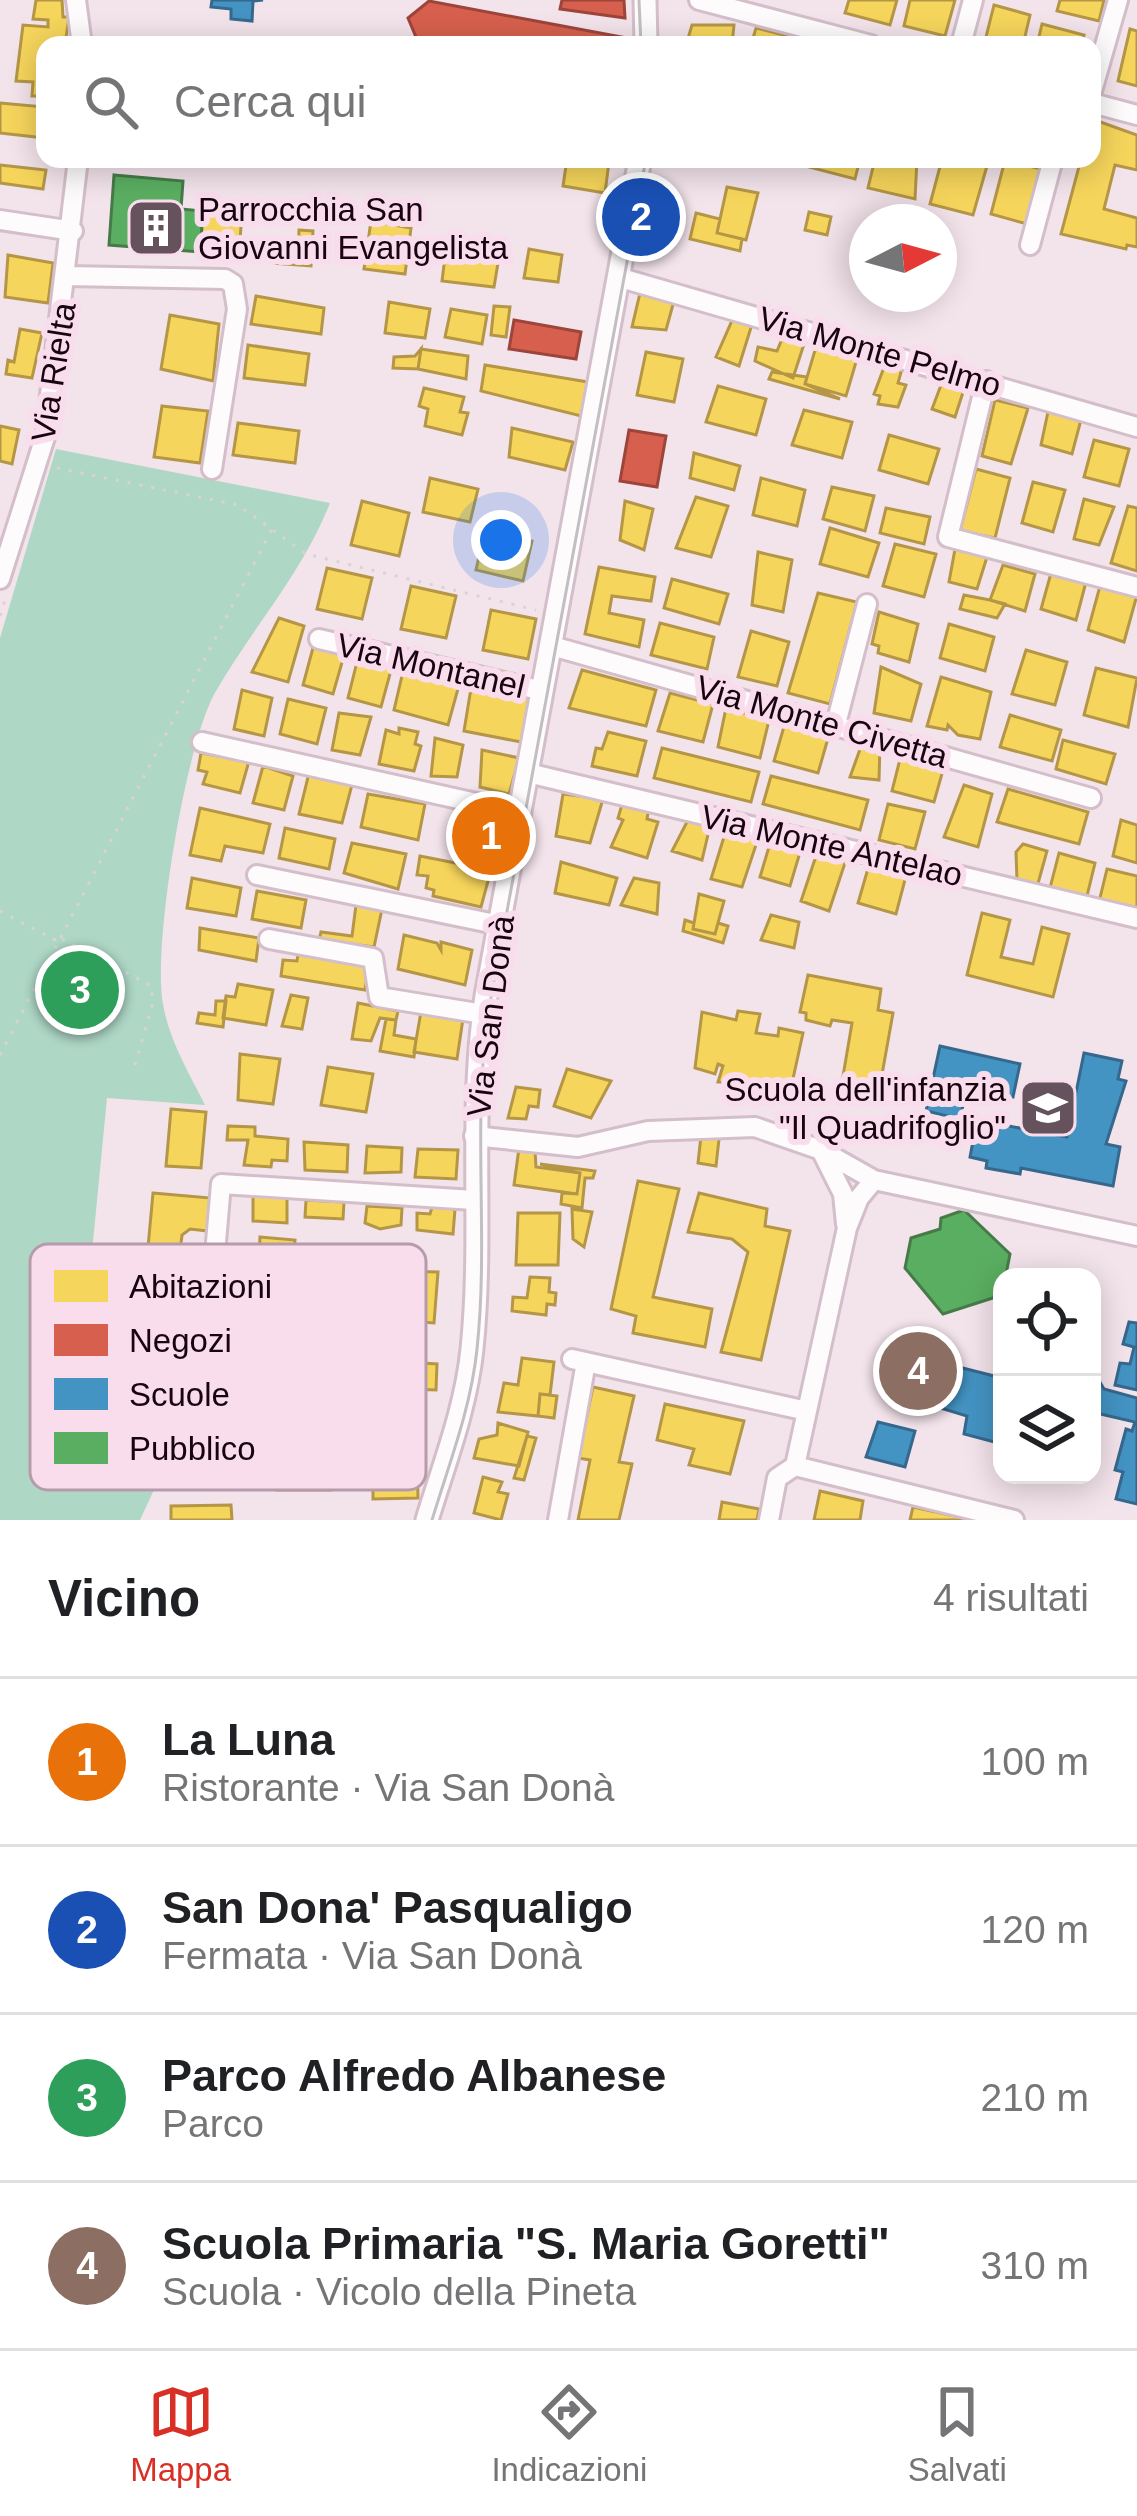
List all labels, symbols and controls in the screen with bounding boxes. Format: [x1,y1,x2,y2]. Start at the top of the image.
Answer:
search box [36,36,1101,168]
icon: search [78,69,144,135]
text: Cerca qui [174,76,367,127]
pin: 2 [602,172,680,262]
place label: Parrocchia San Giovanni Evangelista [198,191,509,266]
building icon: Parrocchia San Giovanni Evangelista [125,197,187,259]
north arrow [849,204,957,312]
street label: Via Rielta [24,299,83,444]
street label: Via Monte Pelmo [754,299,1005,404]
your location [471,510,531,570]
street label: Via Montanel [333,626,529,705]
street label: Via Monte Civetta [692,668,952,775]
pin: 1 [452,791,530,881]
street label: Via Monte Antelao [698,797,966,894]
street label: Via San Donà [460,912,521,1119]
pin: 3 [41,945,119,1035]
place label: Scuola dell'infanzia "Il Quadrifoglio" [725,1071,1007,1146]
school or university icon: Scuola dell'infanzia "Il Quadrifoglio" [1017,1077,1079,1139]
legend [30,1244,426,1490]
text: Abitazioni [129,1268,272,1305]
map controls [993,1268,1101,1484]
button: locate [993,1268,1101,1376]
text: Negozi [129,1322,232,1359]
pin: 4 [879,1326,957,1416]
text: Scuole [129,1376,230,1413]
button: layers [993,1376,1101,1484]
text: Pubblico [129,1430,256,1467]
text: Vicino [48,1570,200,1627]
text: 4 risultati [933,1576,1089,1619]
text: La Luna [162,1714,335,1765]
text: 1 [76,1740,98,1783]
text: 100 m [981,1740,1089,1783]
text: Ristorante · Via San Donà [162,1766,614,1809]
text: San Dona' Pasqualigo [162,1882,633,1933]
text: 2 [76,1908,98,1951]
text: 120 m [981,1908,1089,1951]
text: Fermata · Via San Donà [162,1934,582,1977]
text: Parco Alfredo Albanese [162,2050,666,2101]
text: 3 [76,2076,98,2119]
text: 210 m [981,2076,1089,2119]
text: Parco [162,2102,264,2145]
text: Scuola Primaria "S. Maria Goretti" [162,2218,890,2269]
text: 4 [76,2244,98,2287]
text: 310 m [981,2244,1089,2287]
text: Scuola · Vicolo della Pineta [162,2270,636,2313]
tab: Mappa [130,2379,231,2489]
tab: Indicazioni [491,2379,647,2489]
tab: Salvati [908,2379,1007,2489]

